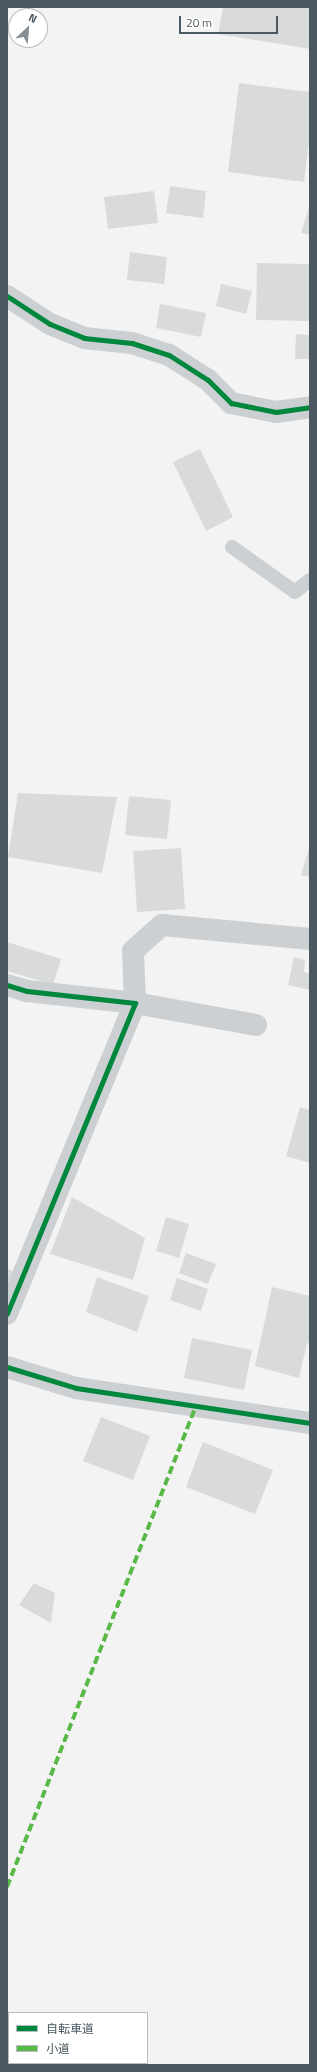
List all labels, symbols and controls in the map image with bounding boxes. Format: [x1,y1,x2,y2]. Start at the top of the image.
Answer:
north arrow [8,8,48,48]
scale bar [181,8,280,34]
text: N [26,9,40,27]
text: 20 m [186,13,212,32]
legend [8,2012,148,2064]
text: 自転車道 [46,2019,94,2038]
text: 小道 [46,2039,70,2058]

